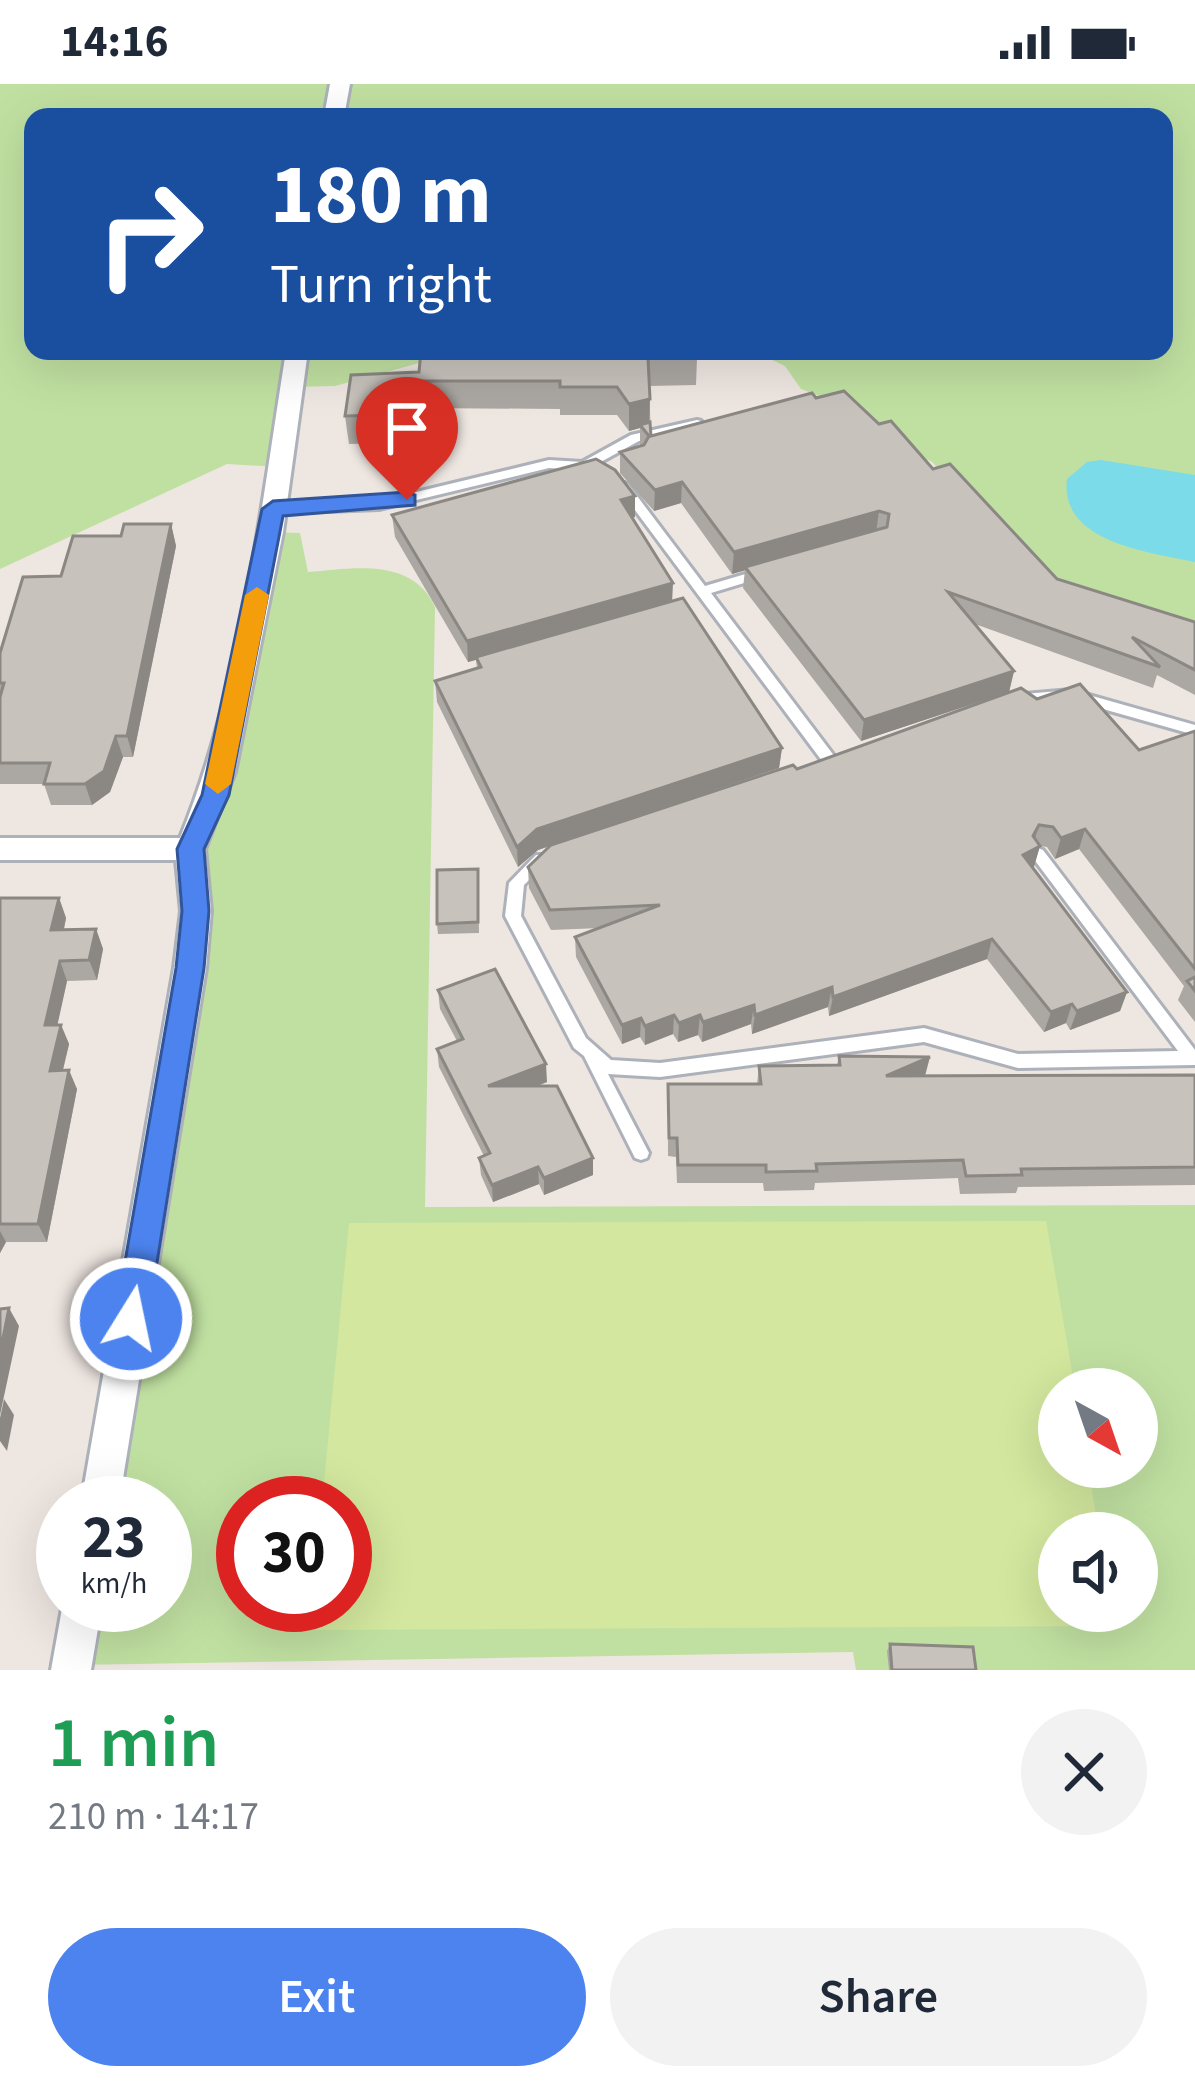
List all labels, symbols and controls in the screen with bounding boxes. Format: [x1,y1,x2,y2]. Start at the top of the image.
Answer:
text: 14:16 [60,10,169,74]
text: 180 m [270,136,492,256]
icon: right [72,156,228,312]
text: Turn right [270,247,492,324]
pin [356,377,458,500]
icon: arrive [374,395,440,461]
position arrow [68,1256,194,1382]
north arrow [1038,1368,1158,1488]
map controls [1038,1368,1158,1632]
speed limit sign: 30 [216,1476,372,1632]
text: 23 [82,1496,146,1581]
button: sound [1038,1512,1158,1632]
text: km/h [81,1562,147,1605]
text: 1 min [48,1692,219,1795]
button: close [1021,1709,1147,1835]
text: 210 m · 14:17 [48,1789,259,1845]
button: Exit [48,1928,586,2066]
button: Share [610,1928,1147,2066]

